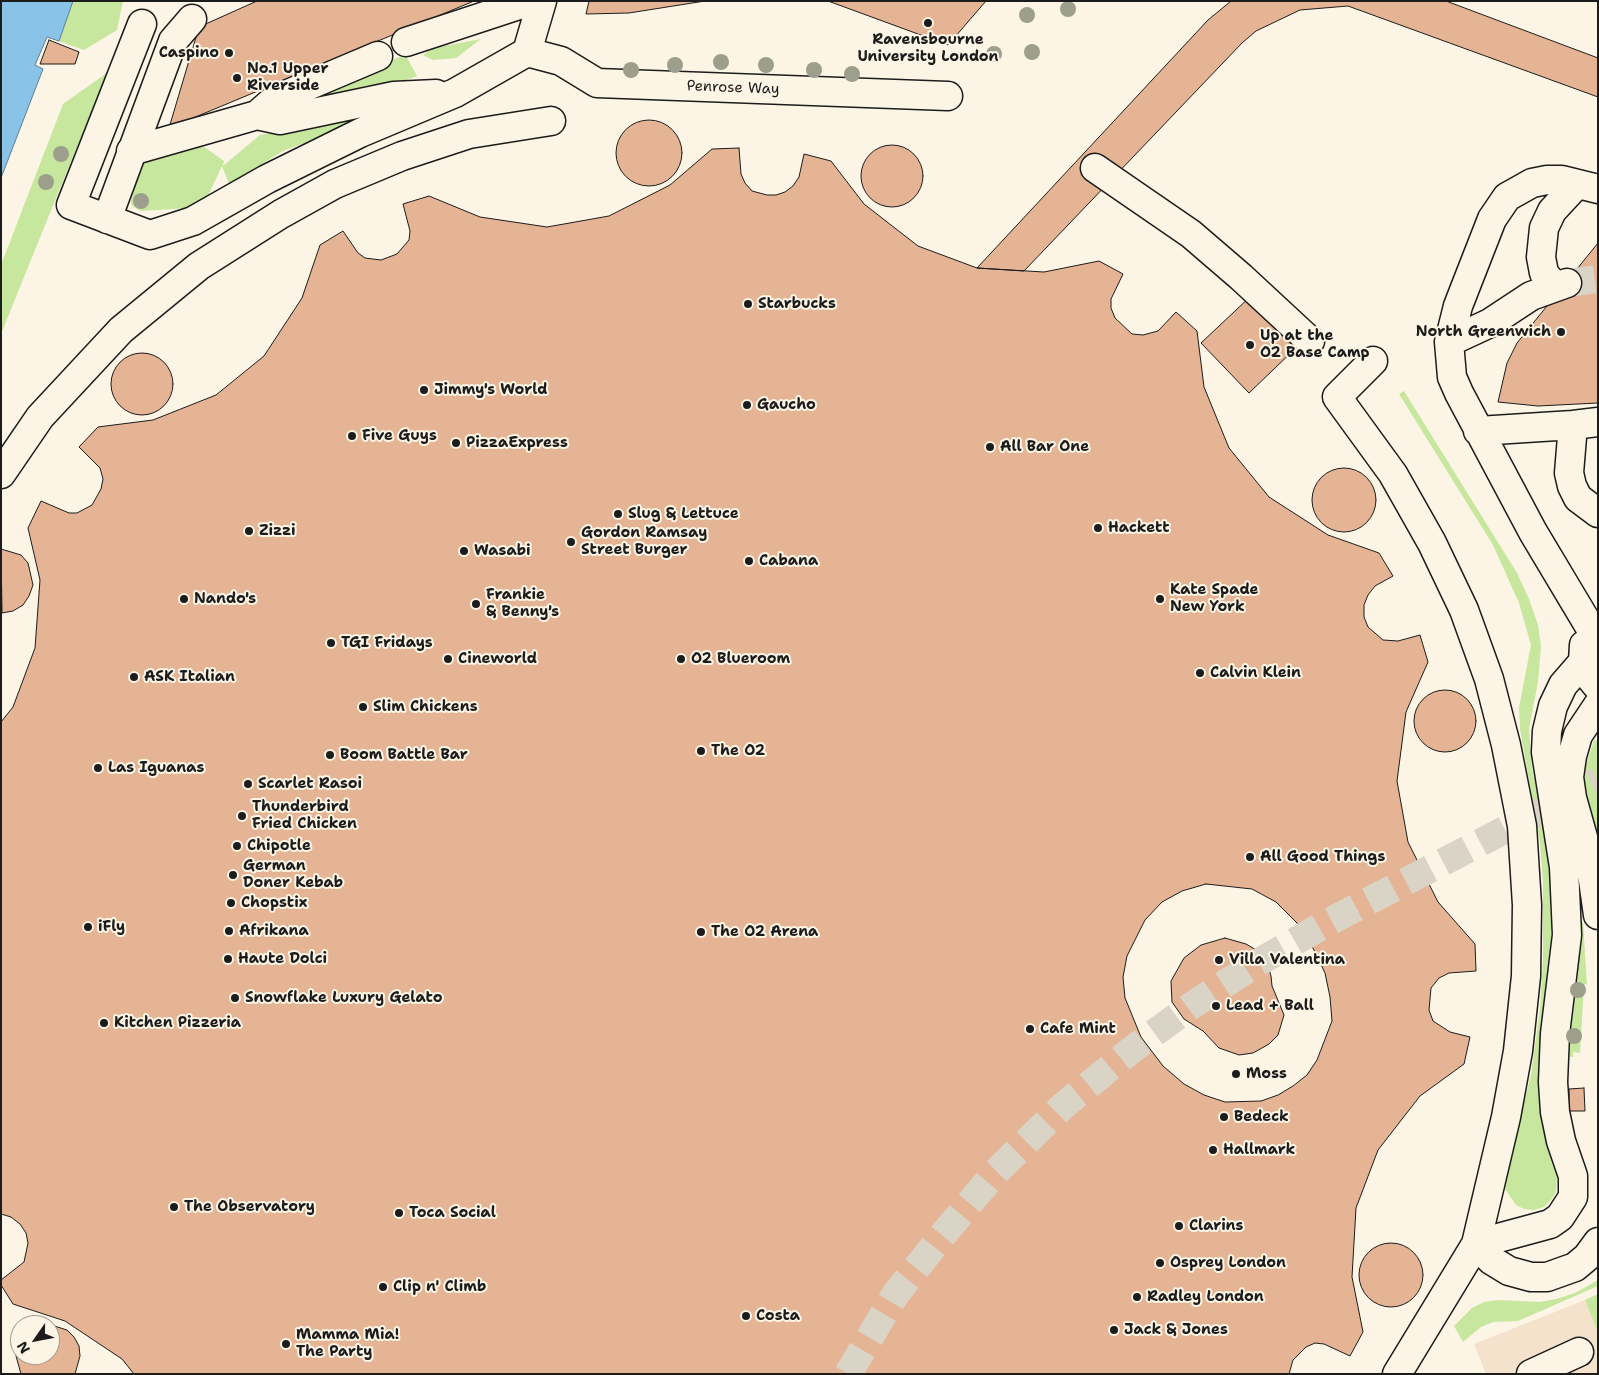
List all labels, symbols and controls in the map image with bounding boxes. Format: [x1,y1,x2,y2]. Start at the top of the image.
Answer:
marker: Ravensbourne University London [922,17,934,29]
place label: Ravensbourne University London [857,31,999,66]
place label: Caspino [159,44,219,62]
marker: Caspino [223,47,235,59]
place label: No.1 Upper Riverside [247,60,328,95]
marker: No.1 Upper Riverside [231,72,243,84]
street label: Penrose Way [686,77,780,99]
place label: Starbucks [758,295,836,313]
marker: Starbucks [742,298,754,310]
place label: North Greenwich [1416,323,1551,341]
marker: North Greenwich [1555,326,1567,338]
place label: Up at the O2 Base Camp [1260,327,1370,362]
marker: Up at the O2 Base Camp [1244,339,1256,351]
place label: Jimmy's World [434,381,548,399]
marker: Jimmy's World [418,384,430,396]
place label: Gaucho [757,396,816,414]
marker: Gaucho [741,399,753,411]
place label: Five Guys [362,427,437,445]
marker: Five Guys [346,430,358,442]
place label: PizzaExpress [466,434,568,452]
marker: PizzaExpress [450,437,462,449]
place label: All Bar One [1000,438,1089,456]
marker: All Bar One [984,441,996,453]
place label: Slug & Lettuce [628,505,739,523]
marker: Slug & Lettuce [612,508,624,520]
place label: Hackett [1108,519,1170,537]
place label: Zizzi [259,522,296,540]
marker: Hackett [1092,522,1104,534]
place label: Gordon Ramsay Street Burger [581,524,707,559]
marker: Zizzi [243,525,255,537]
marker: Gordon Ramsay Street Burger [565,536,577,548]
place label: Wasabi [474,542,531,560]
marker: Wasabi [458,545,470,557]
place label: Cabana [759,552,818,570]
marker: Cabana [743,555,755,567]
place label: Kate Spade New York [1170,581,1259,616]
place label: Frankie & Benny's [486,586,559,621]
place label: Nando's [194,590,256,608]
marker: Nando's [178,593,190,605]
marker: Kate Spade New York [1154,593,1166,605]
marker: Frankie & Benny's [470,598,482,610]
place label: TGI Fridays [341,634,433,652]
marker: TGI Fridays [325,637,337,649]
place label: Cineworld [458,650,537,668]
place label: O2 Blueroom [691,650,790,668]
marker: Cineworld [442,653,454,665]
marker: O2 Blueroom [675,653,687,665]
place label: Calvin Klein [1210,664,1301,682]
marker: Calvin Klein [1194,667,1206,679]
place label: ASK Italian [144,668,235,686]
marker: ASK Italian [128,671,140,683]
place label: Slim Chickens [373,698,478,716]
marker: Slim Chickens [357,701,369,713]
place label: The O2 [711,742,765,760]
marker: The O2 [695,745,707,757]
place label: Boom Battle Bar [340,746,468,764]
marker: Boom Battle Bar [324,749,336,761]
place label: Las Iguanas [108,759,204,777]
marker: Las Iguanas [92,762,104,774]
place label: Scarlet Rasoi [258,775,362,793]
marker: Scarlet Rasoi [242,778,254,790]
place label: Thunderbird Fried Chicken [252,798,357,833]
marker: Thunderbird Fried Chicken [236,810,248,822]
place label: Chipotle [247,837,311,855]
marker: Chipotle [231,840,243,852]
place label: All Good Things [1260,848,1385,866]
marker: All Good Things [1244,851,1256,863]
place label: German Doner Kebab [243,857,343,892]
marker: German Doner Kebab [227,869,239,881]
place label: Chopstix [241,894,307,912]
marker: Chopstix [225,897,237,909]
place label: iFly [98,918,125,936]
marker: iFly [82,921,94,933]
place label: Afrikana [239,922,309,940]
place label: The O2 Arena [711,923,818,941]
marker: Afrikana [223,925,235,937]
marker: The O2 Arena [695,926,707,938]
place label: Haute Dolci [238,950,327,968]
place label: Villa Valentina [1229,951,1345,969]
marker: Haute Dolci [222,953,234,965]
marker: Villa Valentina [1213,954,1225,966]
place label: Snowflake Luxury Gelato [245,989,442,1007]
marker: Snowflake Luxury Gelato [229,992,241,1004]
place label: Lead + Ball [1226,997,1314,1015]
marker: Lead + Ball [1210,1000,1222,1012]
place label: Kitchen Pizzeria [114,1014,241,1032]
marker: Kitchen Pizzeria [98,1017,110,1029]
place label: Cafe Mint [1040,1020,1116,1038]
marker: Cafe Mint [1024,1023,1036,1035]
place label: Moss [1246,1065,1287,1083]
marker: Moss [1230,1068,1242,1080]
place label: Bedeck [1234,1108,1289,1126]
marker: Bedeck [1218,1111,1230,1123]
place label: Hallmark [1223,1141,1295,1159]
marker: Hallmark [1207,1144,1219,1156]
place label: The Observatory [184,1198,315,1216]
marker: The Observatory [168,1201,180,1213]
place label: Toca Social [409,1204,496,1222]
marker: Toca Social [393,1207,405,1219]
place label: Clarins [1189,1217,1244,1235]
marker: Clarins [1173,1220,1185,1232]
place label: Osprey London [1170,1254,1286,1272]
marker: Osprey London [1154,1257,1166,1269]
place label: Clip n' Climb [393,1278,486,1296]
marker: Clip n' Climb [377,1281,389,1293]
place label: Radley London [1147,1288,1264,1306]
marker: Radley London [1131,1291,1143,1303]
place label: Costa [756,1307,800,1325]
marker: Costa [740,1310,752,1322]
north arrow [10,1315,60,1365]
place label: Jack & Jones [1124,1321,1228,1339]
marker: Jack & Jones [1108,1324,1120,1336]
place label: Mamma Mia! The Party [296,1326,399,1361]
text: N [13,1338,34,1357]
marker: Mamma Mia! The Party [280,1338,292,1350]

